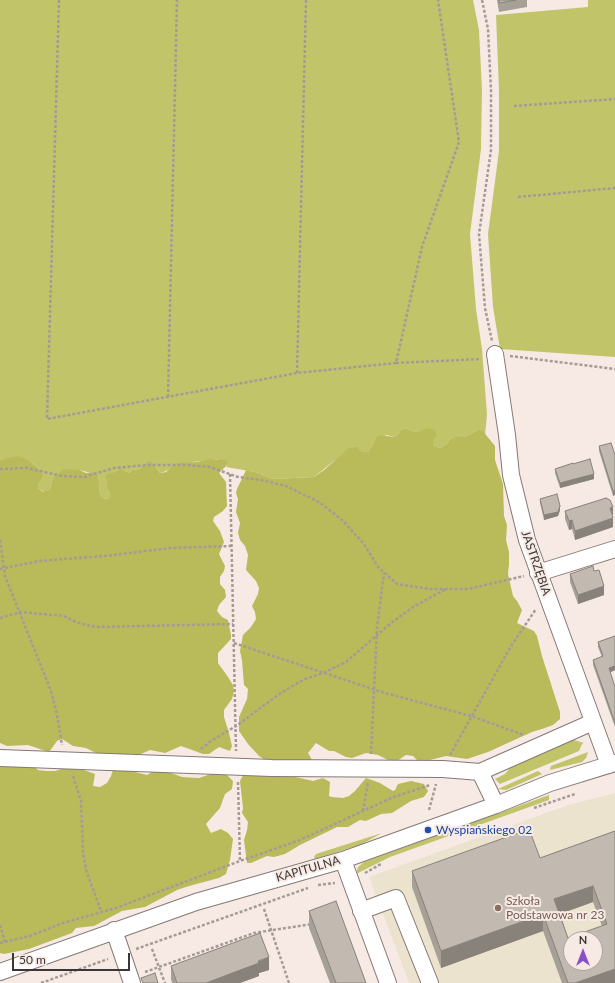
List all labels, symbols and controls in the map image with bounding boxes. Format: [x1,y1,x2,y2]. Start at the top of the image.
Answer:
street label: JASTRZĘBIA [518,529,554,597]
place label: Wyspiańskiego 02 [436,823,532,837]
marker: Wyspiańskiego 02 [423,825,433,835]
street label: KAPITULNA [274,853,342,885]
place label: Szkoła Podstawowa nr 23 [506,894,604,922]
marker: Szkoła Podstawowa nr 23 [493,903,503,913]
north arrow [563,931,603,971]
text: N [579,933,587,946]
scale bar [14,945,132,971]
text: 50 m [19,952,46,967]

